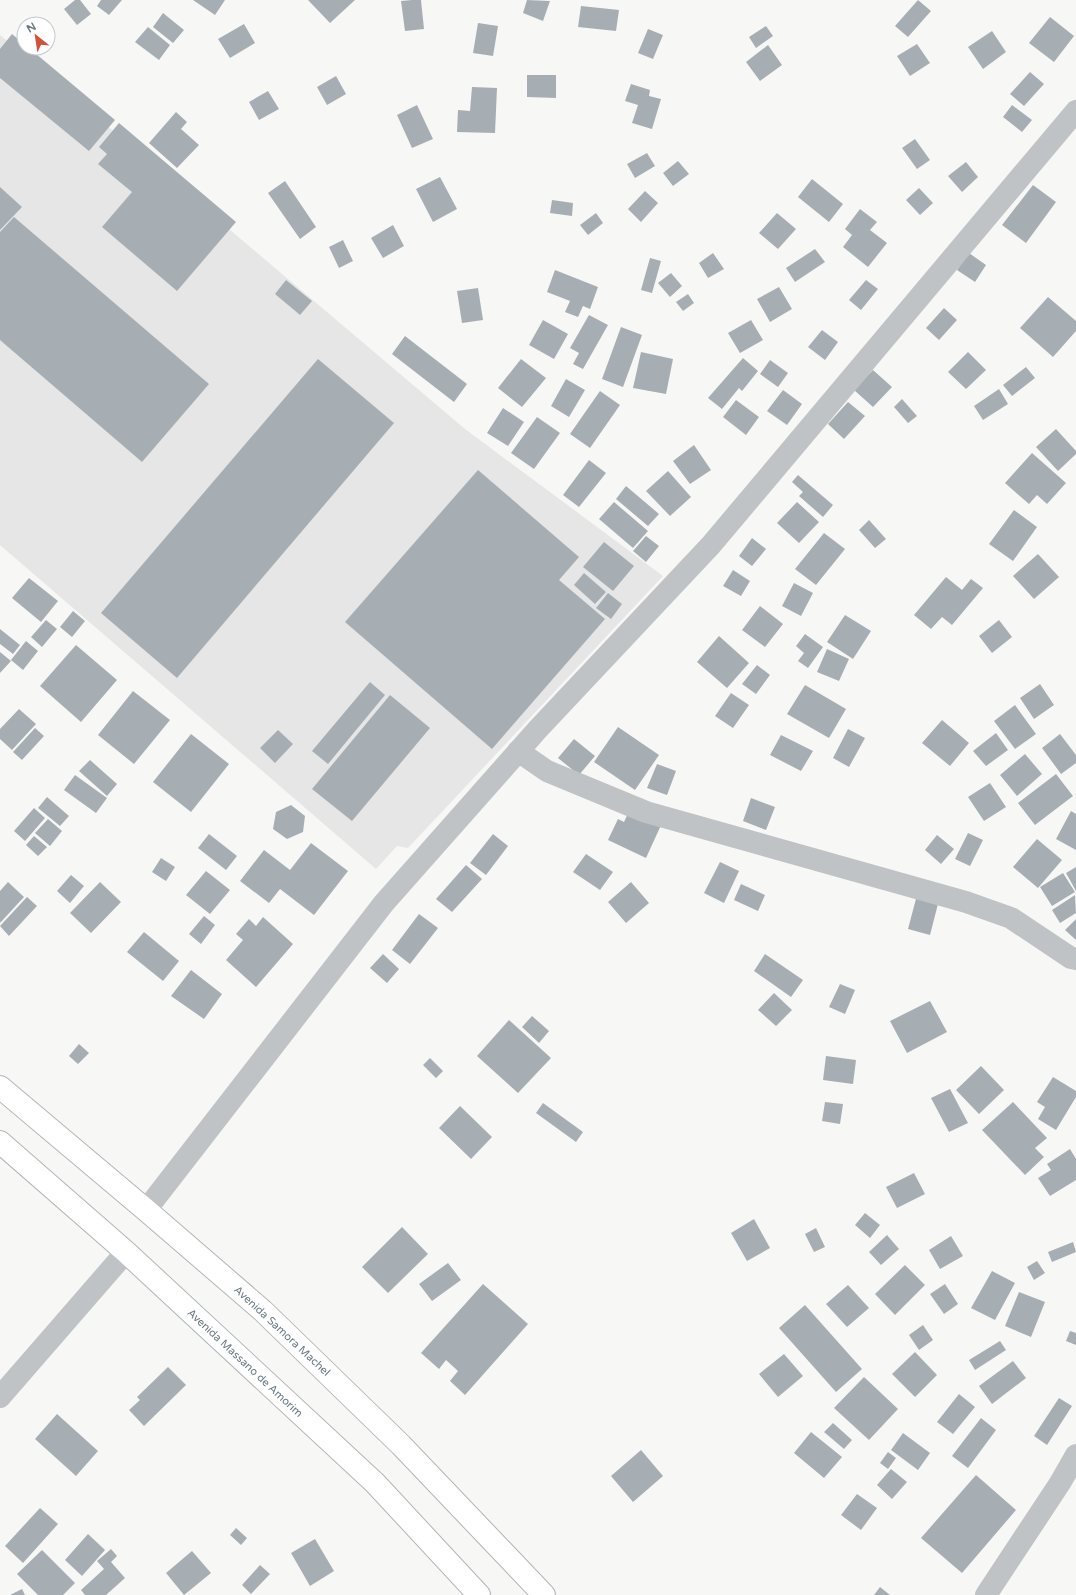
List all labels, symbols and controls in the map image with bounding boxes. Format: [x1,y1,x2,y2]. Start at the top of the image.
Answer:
north arrow [16,16,56,56]
text: N [24,20,38,36]
street label: Avenida Samora Machel [231,1283,333,1379]
street label: Avenida Massano de Amorim [185,1306,305,1420]

